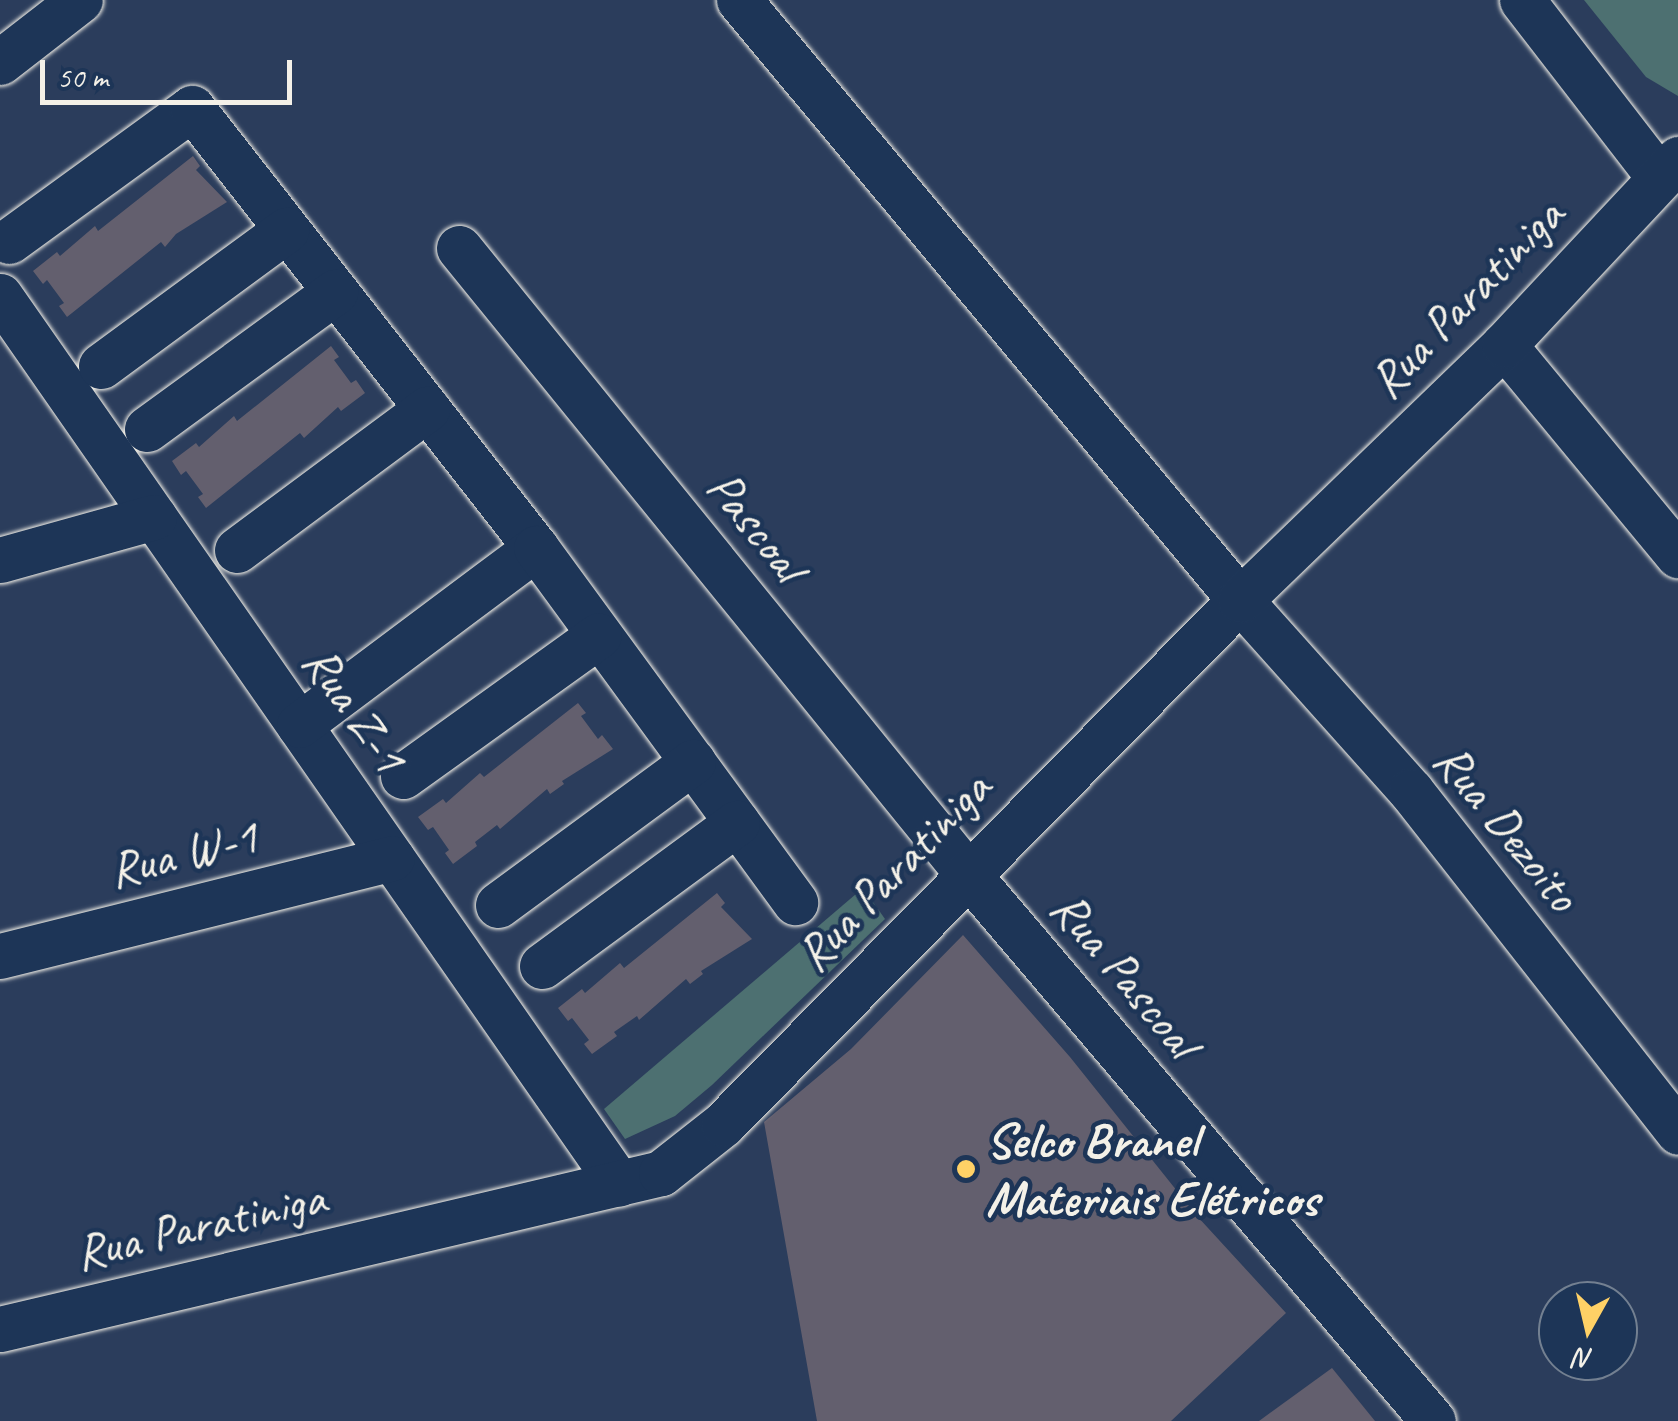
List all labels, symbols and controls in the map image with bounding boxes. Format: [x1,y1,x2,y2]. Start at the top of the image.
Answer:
scale bar [45,40,298,102]
text: 50 m [57,58,108,96]
street label: Rua Paratiniga [1357,186,1575,410]
street label: Pascoal [694,459,818,593]
street label: Rua Z-1 [290,634,420,784]
street label: Rua Dezoito [1421,731,1593,923]
street label: Rua Paratiniga [784,759,1002,983]
street label: Rua W-1 [103,806,263,900]
street label: Rua Pascoal [1038,878,1212,1070]
place label: Selco Branel Materiais Elétricos [986,1110,1318,1228]
marker: Selco Branel Materiais Elétricos [955,1158,977,1180]
street label: Rua Paratiniga [70,1167,330,1283]
north arrow [1538,1281,1638,1381]
text: N [1573,1341,1595,1378]

